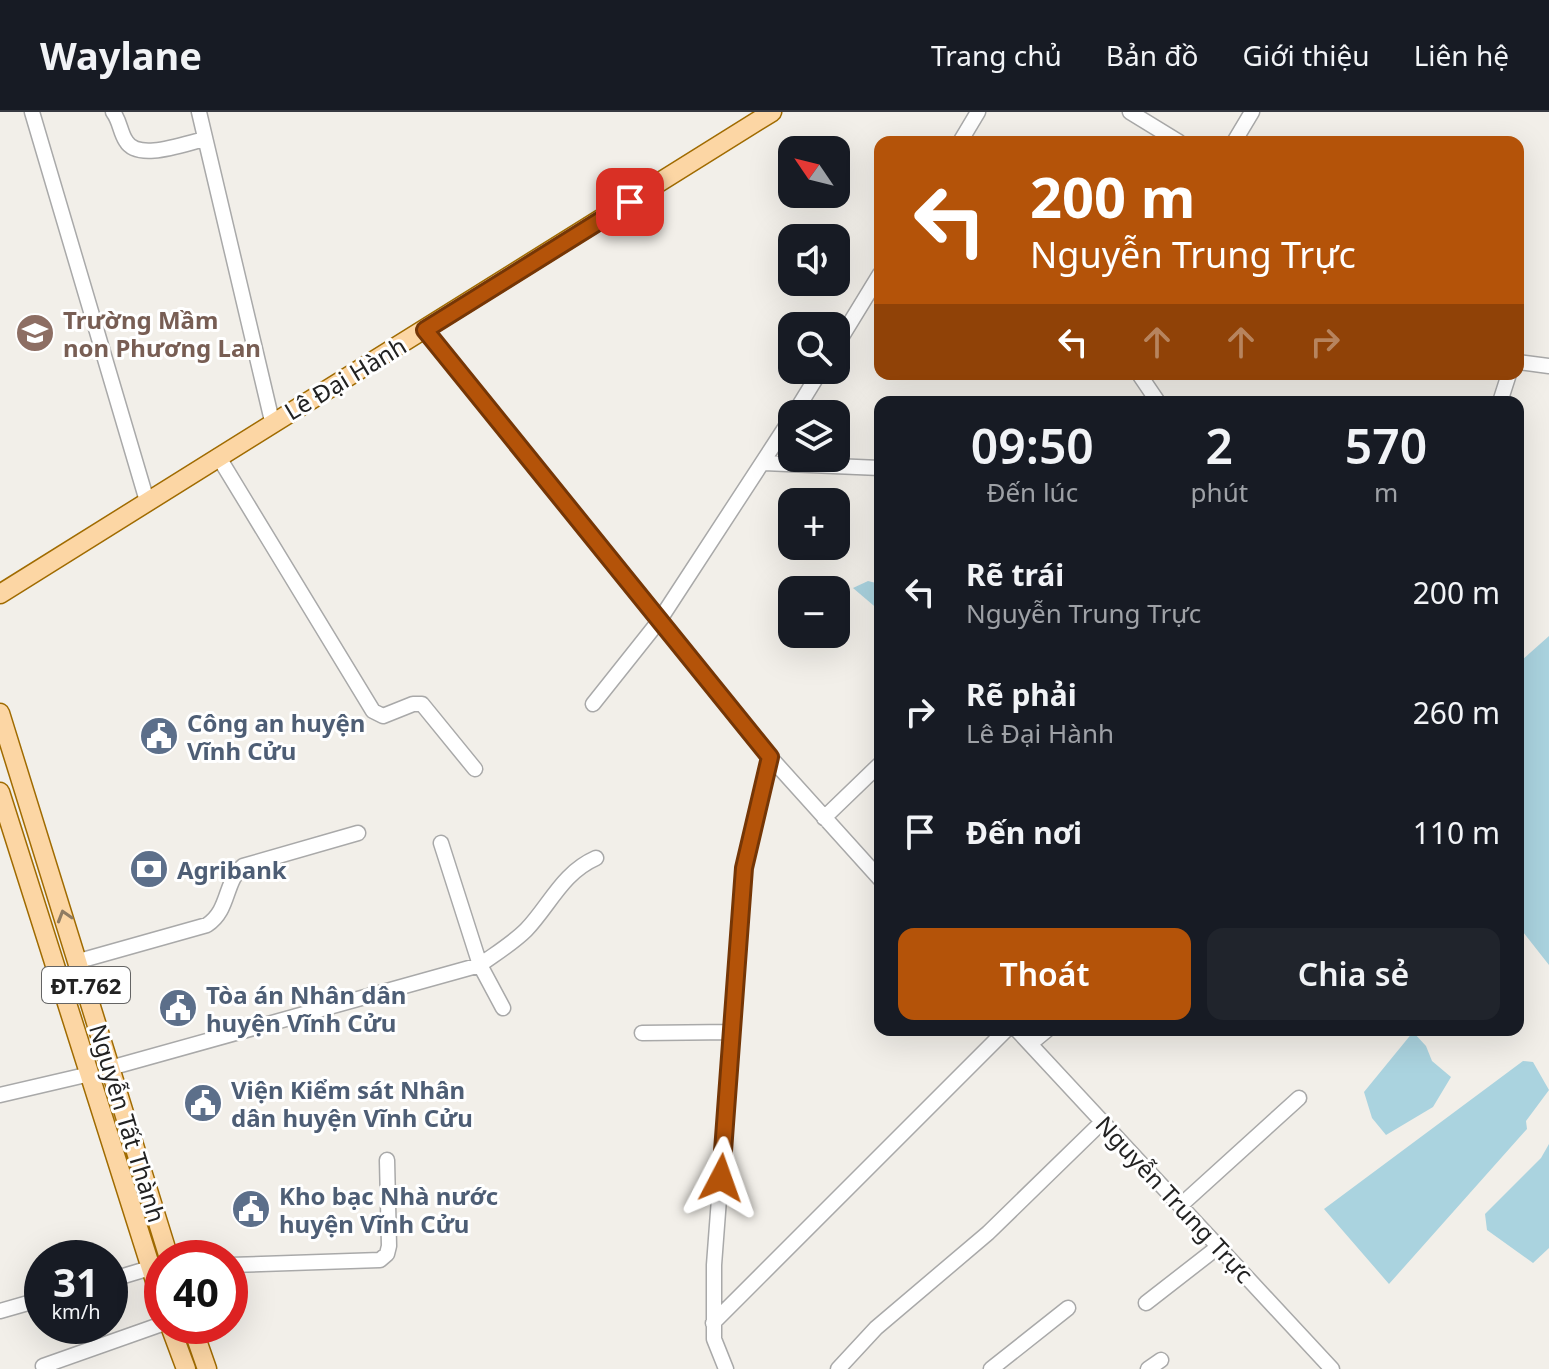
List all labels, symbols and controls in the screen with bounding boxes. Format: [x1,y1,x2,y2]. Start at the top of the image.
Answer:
text: Waylane [40,29,202,81]
text: Trang chủ [931,36,1062,74]
text: Bản đồ [1106,36,1199,74]
text: Giới thiệu [1243,36,1370,74]
text: Liên hệ [1414,36,1509,74]
north arrow [778,136,850,208]
map controls [778,136,850,648]
text: 200 m [1030,158,1195,234]
pin [596,168,664,236]
icon: left [898,168,1002,272]
icon: arrive [608,180,652,224]
button: sound [778,224,850,296]
text: Nguyễn Trung Trực [1030,230,1356,279]
place label: Trường Mầm non Phương Lan [63,303,261,364]
school or university icon: Trường Mầm non Phương Lan [14,312,56,354]
button: search [778,312,850,384]
icon: left [1051,320,1095,364]
icon: ahead [1135,320,1179,364]
icon: ahead [1219,320,1263,364]
icon: right [1303,320,1347,364]
street label: Lê Đại Hành [278,329,412,427]
button: layers [778,400,850,472]
text: 09:50 [971,413,1094,478]
text: 2 [1206,413,1233,478]
text: 570 [1345,413,1427,478]
text: Đến lúc [986,474,1078,510]
text: phút [1191,474,1248,510]
text: m [1374,474,1398,510]
button: + [778,488,850,560]
text: Rẽ trái [966,554,1064,595]
icon: left [898,570,942,614]
text: 200 m [1413,572,1500,613]
button: − [778,576,850,648]
text: Nguyễn Trung Trực [966,595,1201,631]
text: Rẽ phải [966,674,1077,715]
icon: right [898,690,942,734]
text: 260 m [1413,692,1500,733]
place label: Công an huyện Vĩnh Cửu [187,706,365,767]
public building icon: Công an huyện Vĩnh Cửu [138,715,180,757]
text: Lê Đại Hành [966,715,1114,751]
icon: arrive [898,810,942,854]
text: Đến nơi [966,812,1082,853]
text: 110 m [1413,812,1500,853]
bank icon: Agribank [128,848,170,890]
place label: Agribank [177,853,287,886]
one-way arrow [58,909,74,923]
button: Thoát [898,928,1191,1020]
button: Chia sẻ [1207,928,1500,1020]
road number: ĐT.762 [42,967,130,1003]
place label: Tòa án Nhân dân huyện Vĩnh Cửu [206,978,406,1039]
public building icon: Tòa án Nhân dân huyện Vĩnh Cửu [157,987,199,1029]
street label: Nguyễn Tất Thành [82,1020,174,1226]
place label: Viện Kiểm sát Nhân dân huyện Vĩnh Cửu [231,1073,473,1134]
public building icon: Viện Kiểm sát Nhân dân huyện Vĩnh Cửu [182,1082,224,1124]
street label: Nguyễn Trung Trực [1089,1108,1261,1290]
position arrow [679,1136,763,1220]
place label: Kho bạc Nhà nước huyện Vĩnh Cửu [279,1179,498,1240]
public building icon: Kho bạc Nhà nước huyện Vĩnh Cửu [230,1188,272,1230]
speed limit sign: 40 [144,1240,248,1344]
text: 31 [53,1254,99,1309]
text: km/h [51,1298,101,1325]

